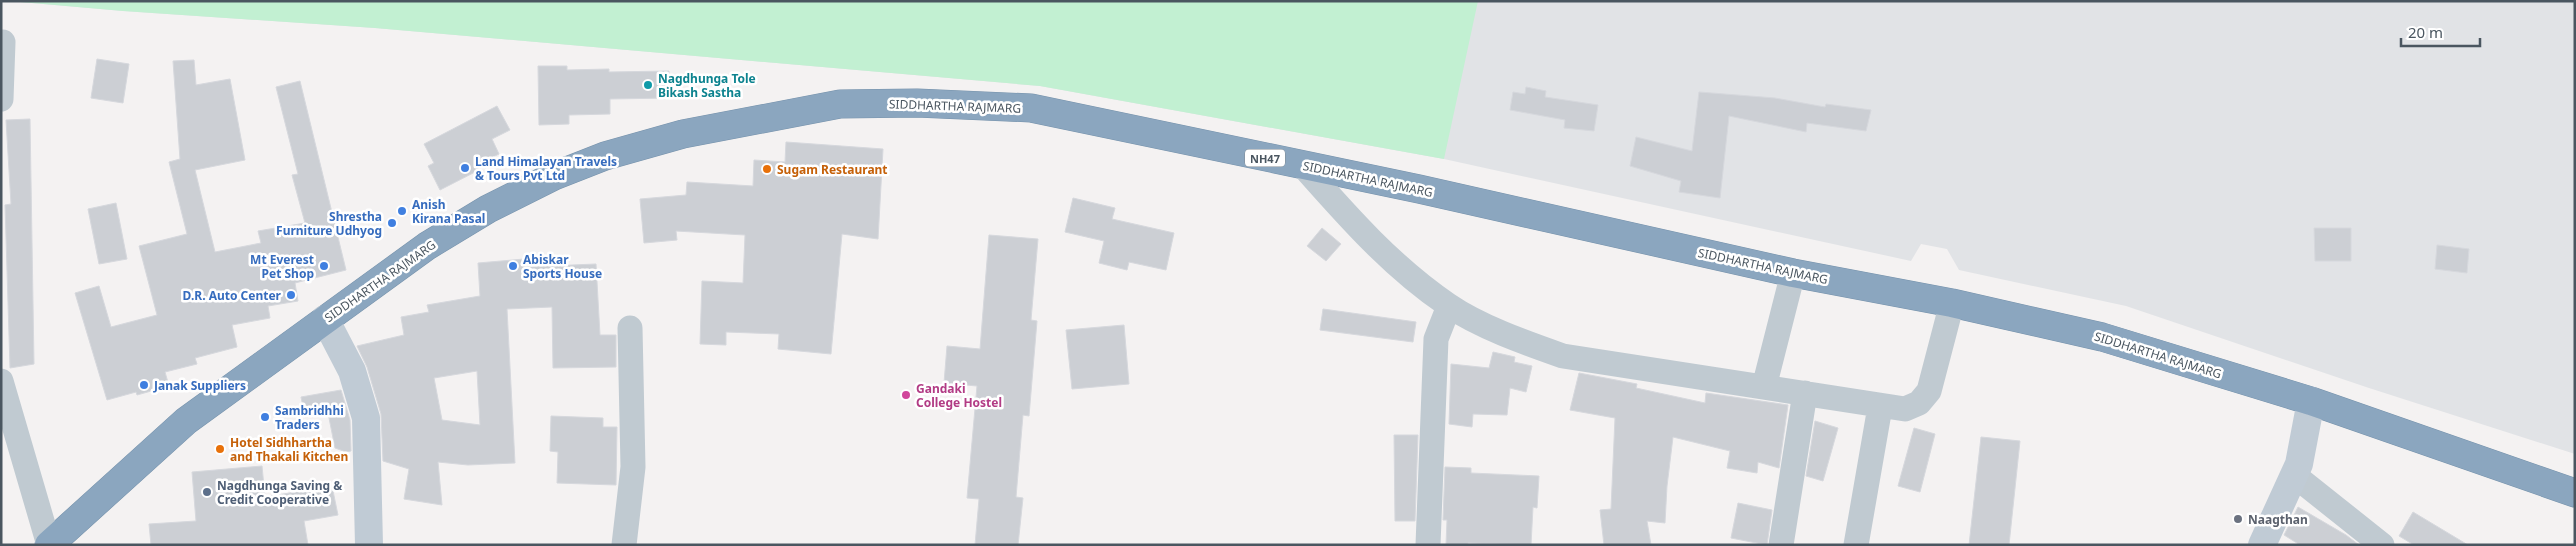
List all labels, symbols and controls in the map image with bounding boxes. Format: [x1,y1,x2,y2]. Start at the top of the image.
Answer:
scale bar [2401,15,2480,47]
text: 20 m [2408,22,2443,42]
place label: Nagdhunga Tole Bikash Sastha [658,70,756,101]
marker: Nagdhunga Tole Bikash Sastha [642,79,654,91]
street label: SIDDHARTHA RAJMARG [889,95,1021,117]
road number: NH47 [1245,150,1285,167]
place label: Land Himalayan Travels & Tours Pvt Ltd [475,153,617,184]
street label: SIDDHARTHA RAJMARG [1302,157,1434,201]
place label: Sugam Restaurant [777,161,888,178]
marker: Land Himalayan Travels & Tours Pvt Ltd [459,162,471,174]
marker: Sugam Restaurant [761,163,773,175]
place label: Anish Kirana Pasal [412,196,485,227]
marker: Anish Kirana Pasal [396,205,408,217]
place label: Shrestha Furniture Udhyog [276,208,382,239]
marker: Shrestha Furniture Udhyog [386,217,398,229]
street label: SIDDHARTHA RAJMARG [321,236,439,326]
street label: SIDDHARTHA RAJMARG [1697,244,1829,288]
place label: Mt Everest Pet Shop [250,251,314,282]
place label: Abiskar Sports House [523,251,602,282]
marker: Mt Everest Pet Shop [318,260,330,272]
marker: Abiskar Sports House [507,260,519,272]
place label: D.R. Auto Center [183,287,282,304]
marker: D.R. Auto Center [285,289,297,301]
street label: SIDDHARTHA RAJMARG [2092,328,2224,382]
place label: Janak Suppliers [153,377,246,394]
marker: Janak Suppliers [138,379,150,391]
place label: Gandaki College Hostel [916,380,1002,411]
marker: Gandaki College Hostel [900,389,912,401]
place label: Sambridhhi Traders [275,402,344,433]
marker: Sambridhhi Traders [259,411,271,423]
place label: Hotel Sidhhartha and Thakali Kitchen [230,434,348,465]
marker: Hotel Sidhhartha and Thakali Kitchen [214,443,226,455]
place label: Nagdhunga Saving & Credit Cooperative [217,477,342,508]
marker: Nagdhunga Saving & Credit Cooperative [201,486,213,498]
place label: Naagthan [2248,511,2308,528]
marker: Naagthan [2232,513,2244,525]

